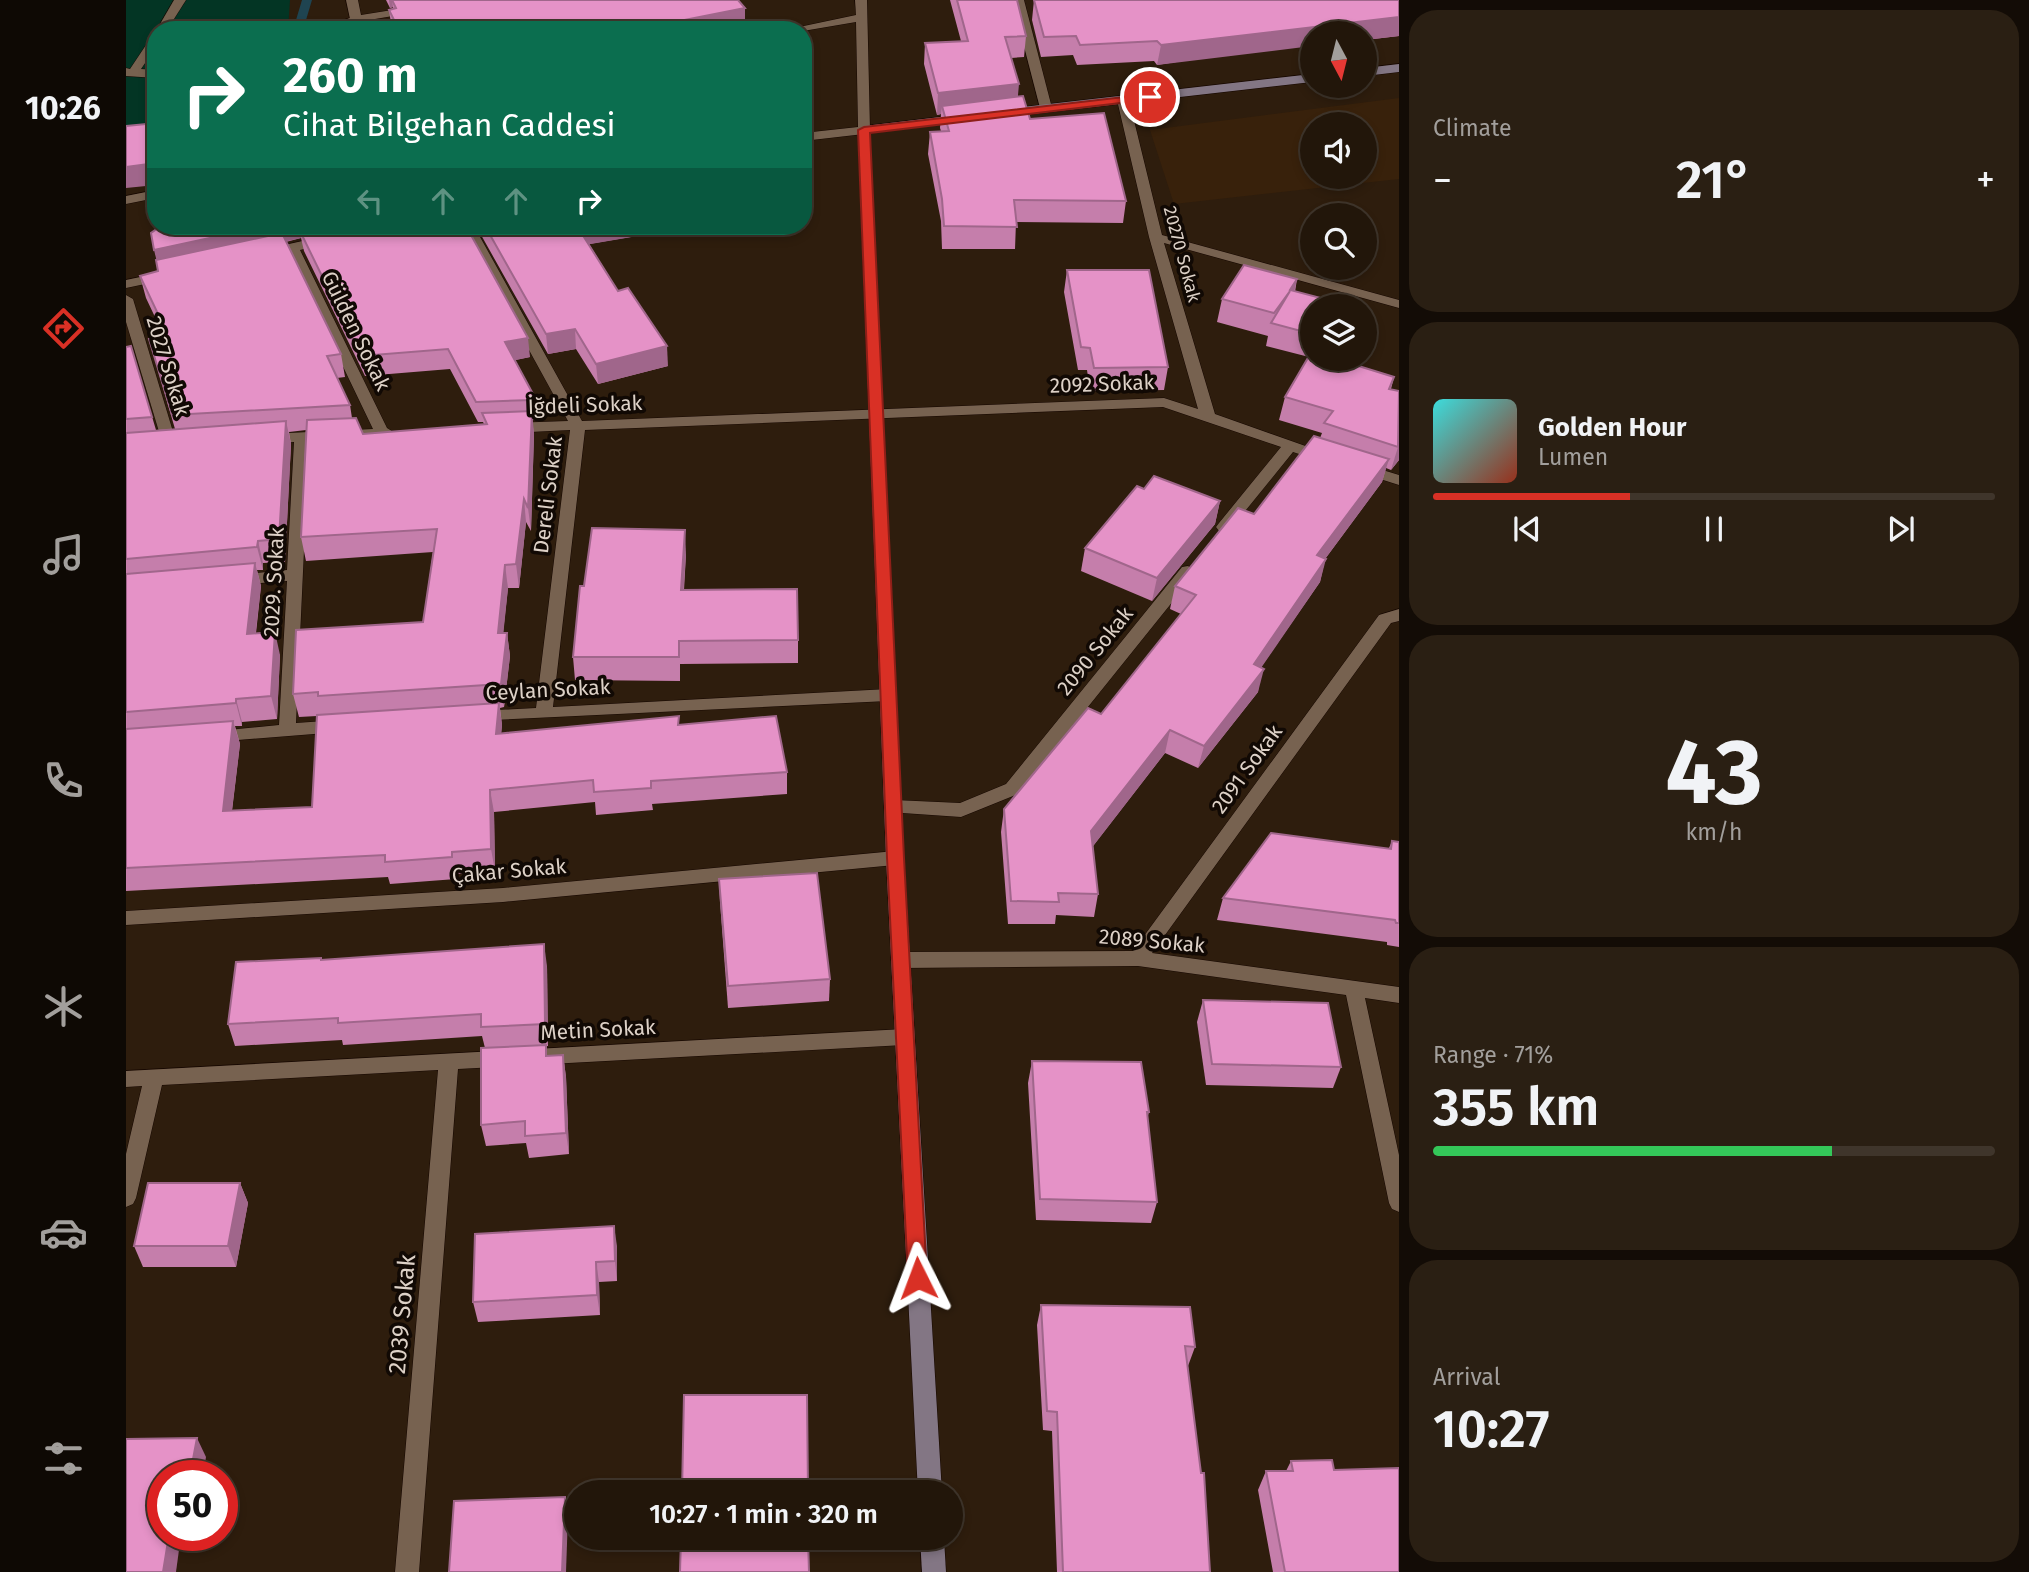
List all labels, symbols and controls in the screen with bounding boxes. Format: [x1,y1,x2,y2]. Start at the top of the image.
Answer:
north arrow [1300,21,1377,98]
map controls [1300,21,1377,371]
text: 260 m [283,46,418,105]
icon: right [168,49,259,140]
pin [1120,67,1180,127]
icon: arrive [1131,78,1169,116]
text: 10:26 [25,89,101,127]
text: Cihat Bilgehan Caddesi [283,106,616,144]
button: sound [1300,112,1377,189]
text: Climate [1433,114,1512,142]
text: 21° [1676,149,1752,212]
text: − [1433,157,1452,203]
text: + [1976,157,1995,203]
icon: left [351,182,389,220]
icon: ahead [424,182,462,220]
icon: ahead [497,182,535,220]
icon: right [570,182,608,220]
button: search [1300,203,1377,280]
street label: 20270 Sokak [1159,204,1206,305]
street label: Gülden Sokak [316,267,396,395]
button: layers [1300,294,1377,371]
icon: directions [39,304,88,353]
street label: 2027 Sokak [140,313,196,419]
street label: 2092 Sokak [1049,369,1155,399]
street label: İğdeli Sokak [527,390,643,420]
text: Golden Hour [1538,412,1686,443]
street label: Dereli Sokak [528,435,568,555]
text: Lumen [1538,443,1608,471]
icon: previous [1508,510,1546,548]
icon: pause [1695,510,1733,548]
icon: next [1882,510,1920,548]
street label: 2029. Sokak [258,526,290,638]
icon: music [39,530,88,579]
street label: 2090 Sokak [1051,601,1139,701]
street label: Ceylan Sokak [485,674,611,706]
text: 43 [1665,718,1763,827]
street label: 2091 Sokak [1206,719,1288,819]
icon: phone [39,756,88,805]
text: km/h [1686,818,1742,846]
street label: Çakar Sokak [451,853,568,889]
street label: 2089 Sokak [1098,923,1206,959]
icon: climate [39,982,88,1031]
street label: Metin Sokak [540,1014,657,1046]
text: Range · 71% [1433,1041,1553,1069]
text: 355 km [1433,1076,1599,1139]
icon: car [39,1208,88,1257]
position arrow [881,1241,955,1315]
street label: 2039 Sokak [383,1252,421,1375]
text: Arrival [1433,1363,1500,1391]
text: 10:27 [1433,1398,1549,1461]
icon: filters [39,1434,88,1483]
speed limit sign: 50 [147,1460,238,1551]
text: 10:27 · 1 min · 320 m [649,1499,878,1530]

